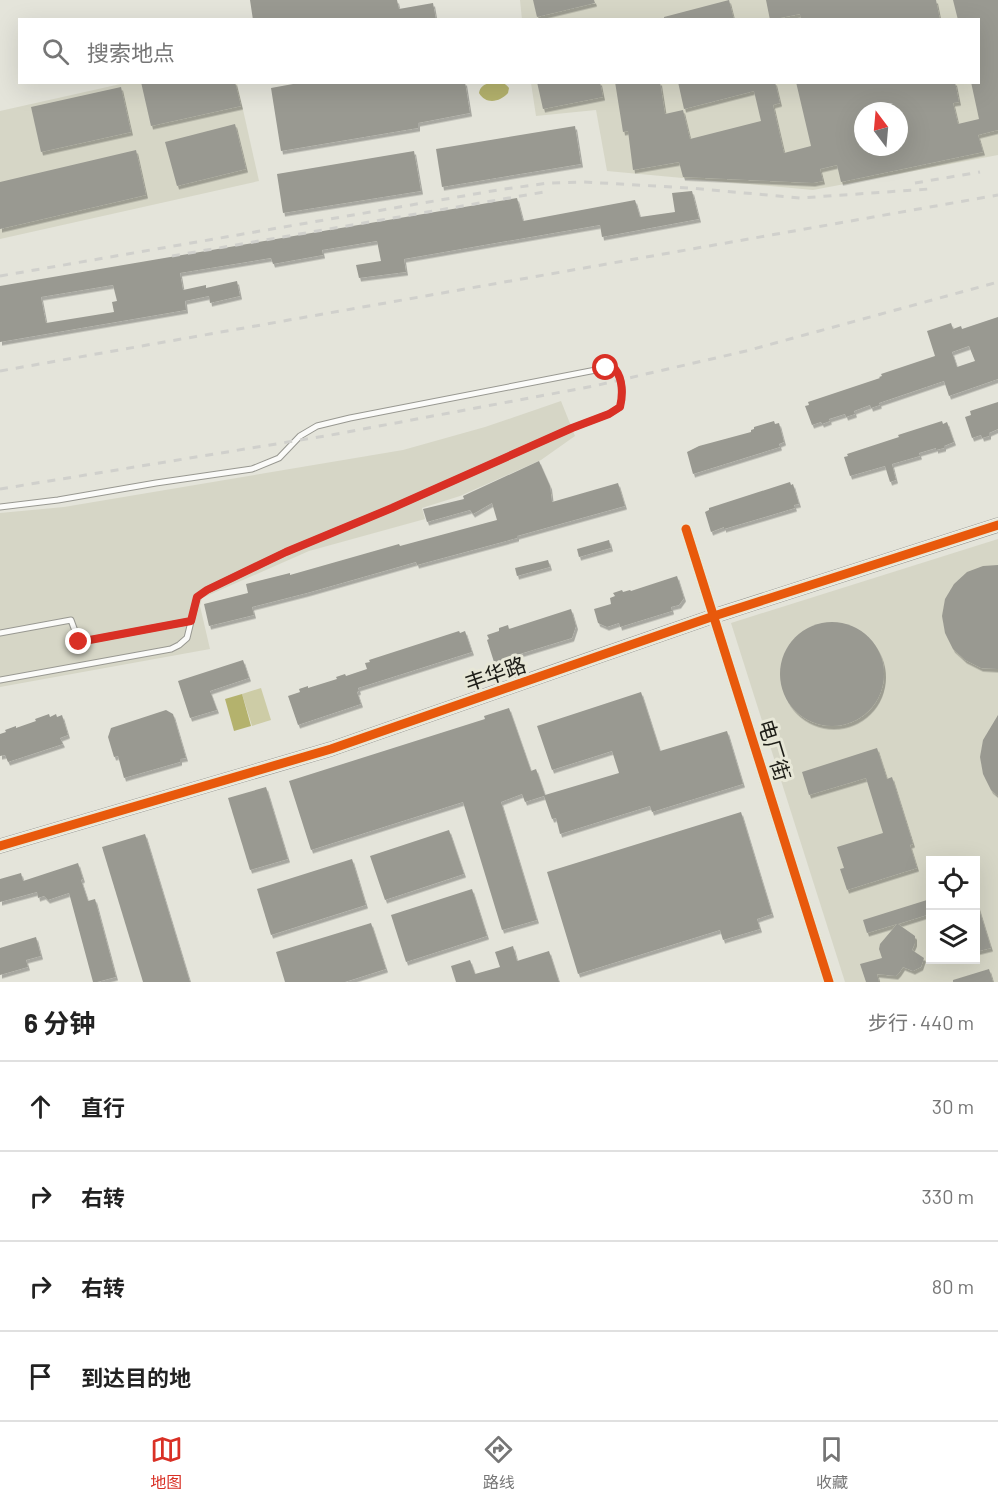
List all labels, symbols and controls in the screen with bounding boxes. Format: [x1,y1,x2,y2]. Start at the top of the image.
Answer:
search box [18,18,980,84]
icon: search [39,35,72,68]
text: 搜索地点 [87,39,175,65]
north arrow [854,102,908,156]
route start [592,354,618,380]
route end [65,628,91,654]
street label: 丰华路 [461,651,529,695]
street label: 电厂街 [754,716,796,784]
map controls [926,856,980,964]
button: locate [926,856,980,910]
button: layers [926,910,980,964]
text: 6 分钟 [24,1007,95,1038]
text: 步行 · 440 m [868,1010,974,1034]
icon: ahead [24,1090,57,1123]
text: 直行 [81,1094,125,1120]
text: 30 m [932,1094,974,1118]
icon: right [24,1180,57,1213]
text: 右转 [81,1184,125,1210]
text: 330 m [922,1184,974,1208]
icon: right [24,1270,57,1303]
text: 右转 [81,1274,125,1300]
text: 80 m [932,1274,974,1298]
icon: arrive [24,1360,57,1393]
text: 到达目的地 [81,1364,191,1390]
tab: 地图 [150,1433,183,1493]
tab: 路线 [482,1433,515,1493]
tab: 收藏 [815,1433,848,1493]

